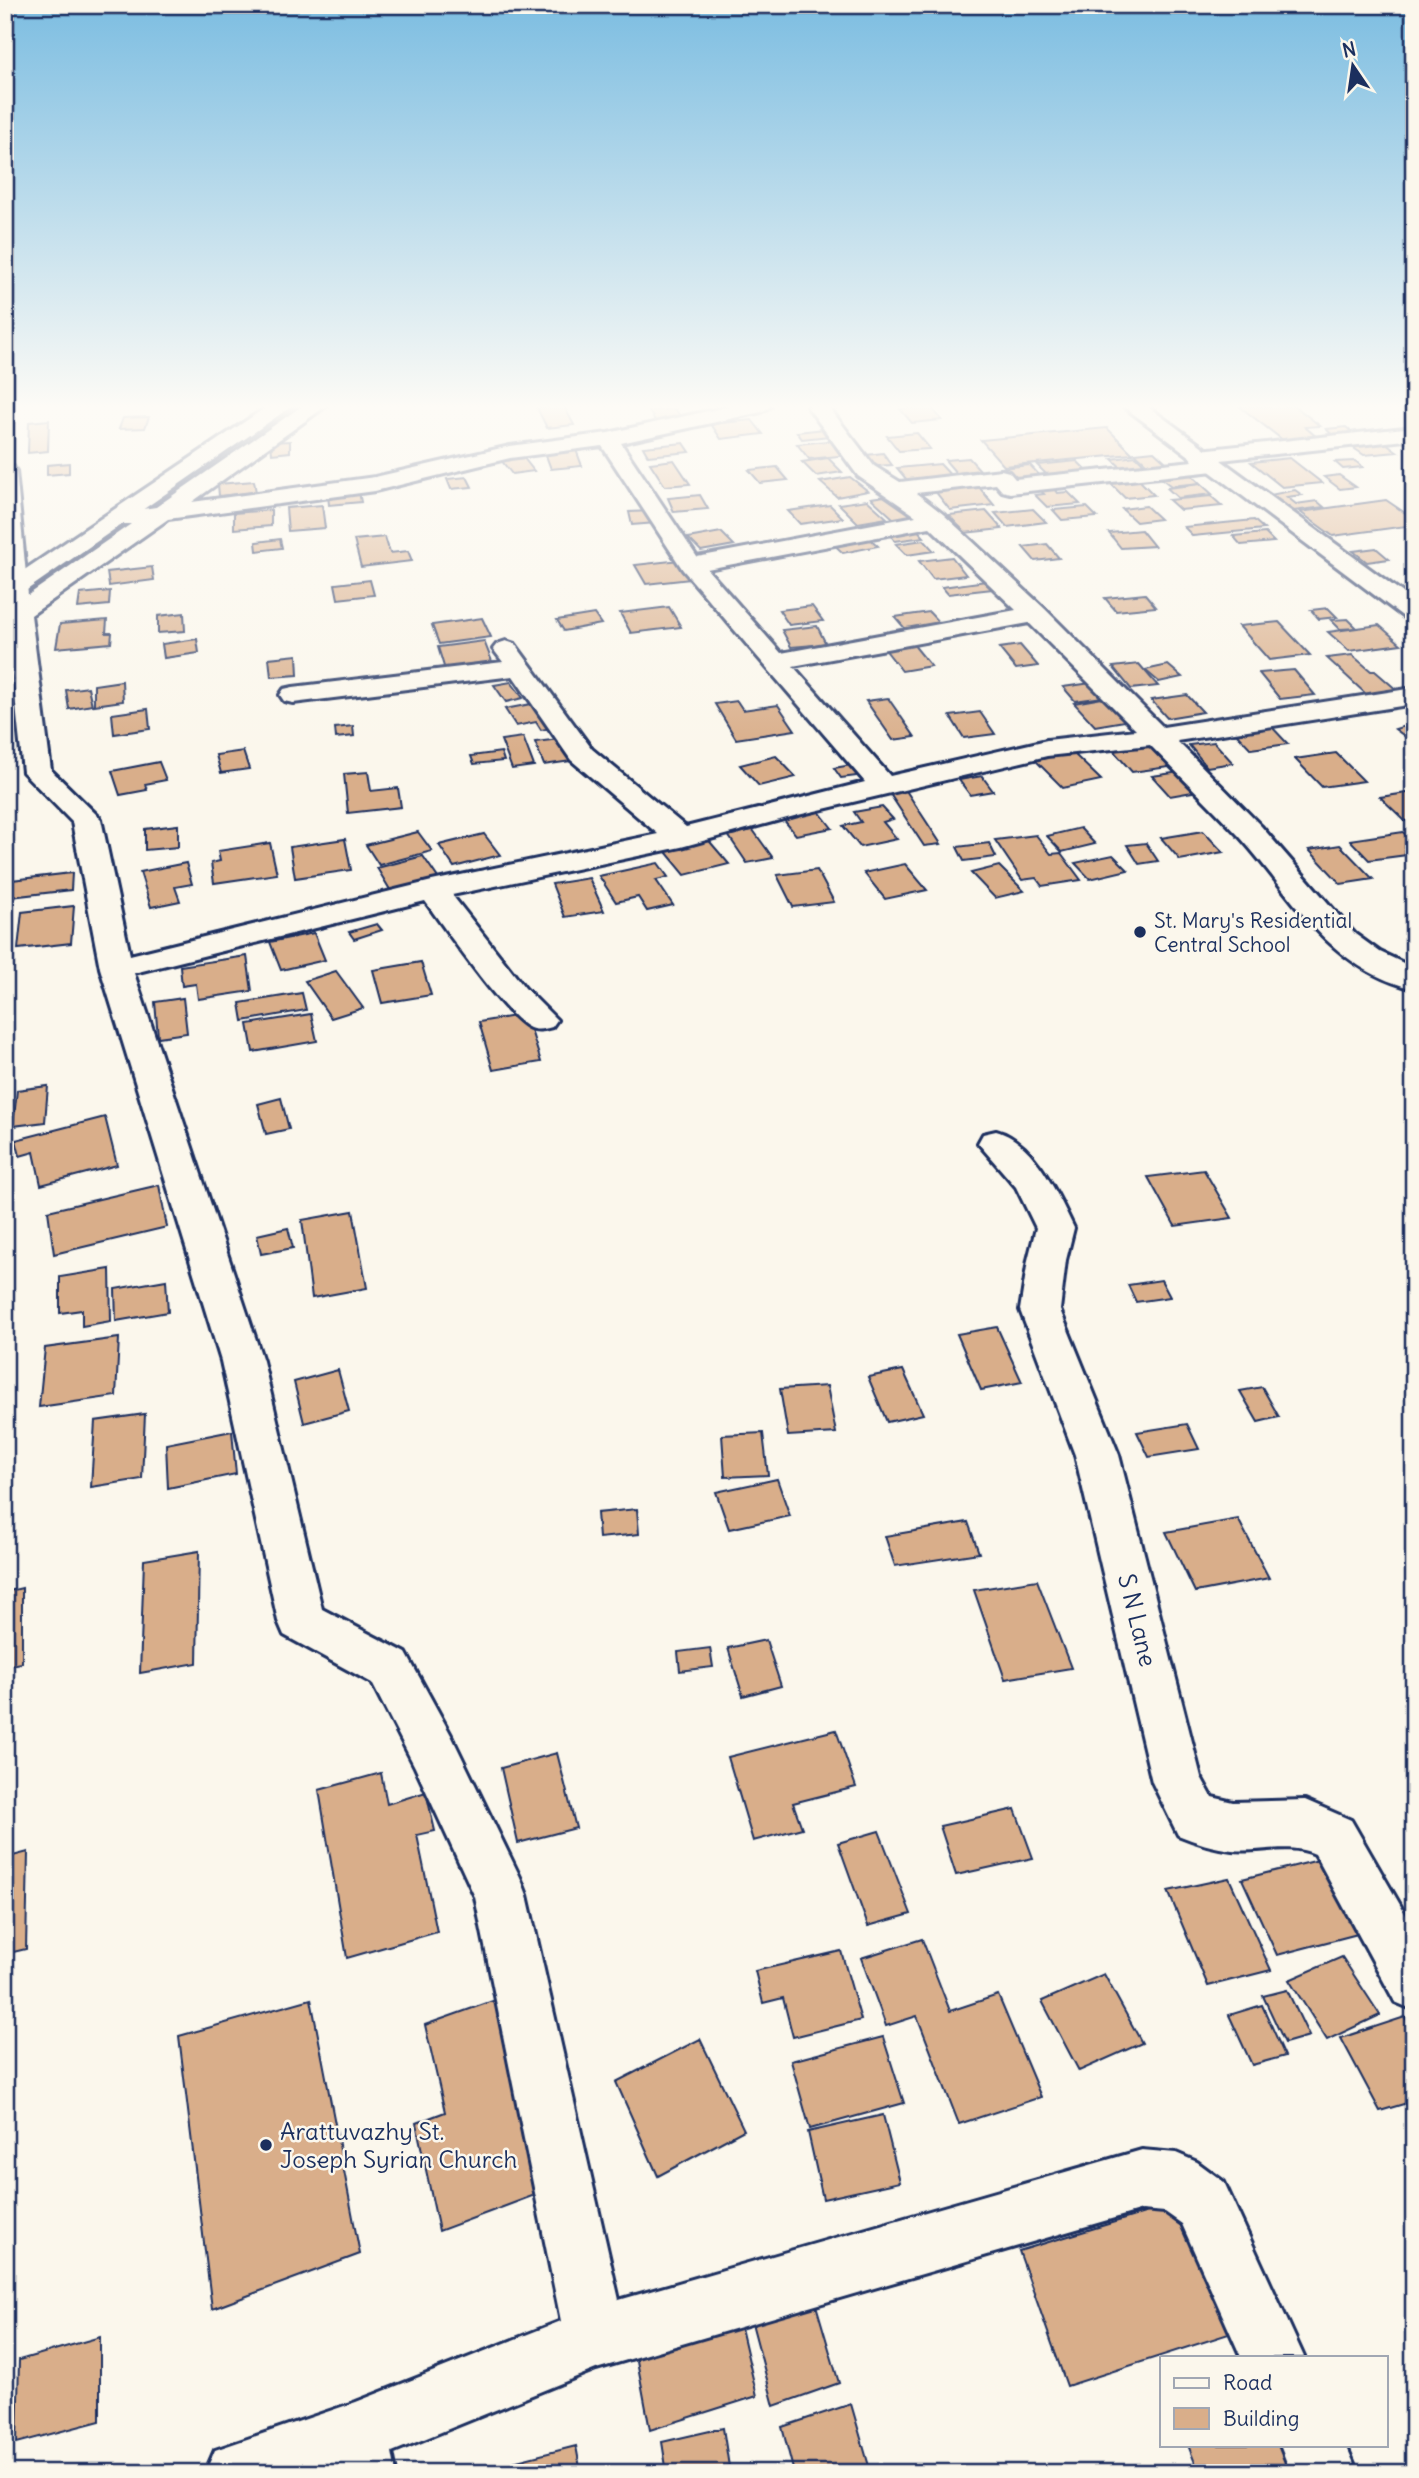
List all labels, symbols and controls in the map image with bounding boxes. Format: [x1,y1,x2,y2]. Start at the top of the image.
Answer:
north arrow [1318,32,1388,102]
text: N [1340,36,1358,63]
place label: St. Mary's Residential Central School [1154,907,1352,958]
marker: St. Mary's Residential Central School [1132,924,1148,940]
street label: S N Lane [1112,1570,1164,1670]
place label: Arattuvazhy St. Joseph Syrian Church [280,2116,517,2174]
marker: Arattuvazhy St. Joseph Syrian Church [258,2137,274,2153]
legend [1160,2356,1388,2446]
text: Road [1223,2369,1272,2396]
text: Building [1223,2405,1299,2432]

